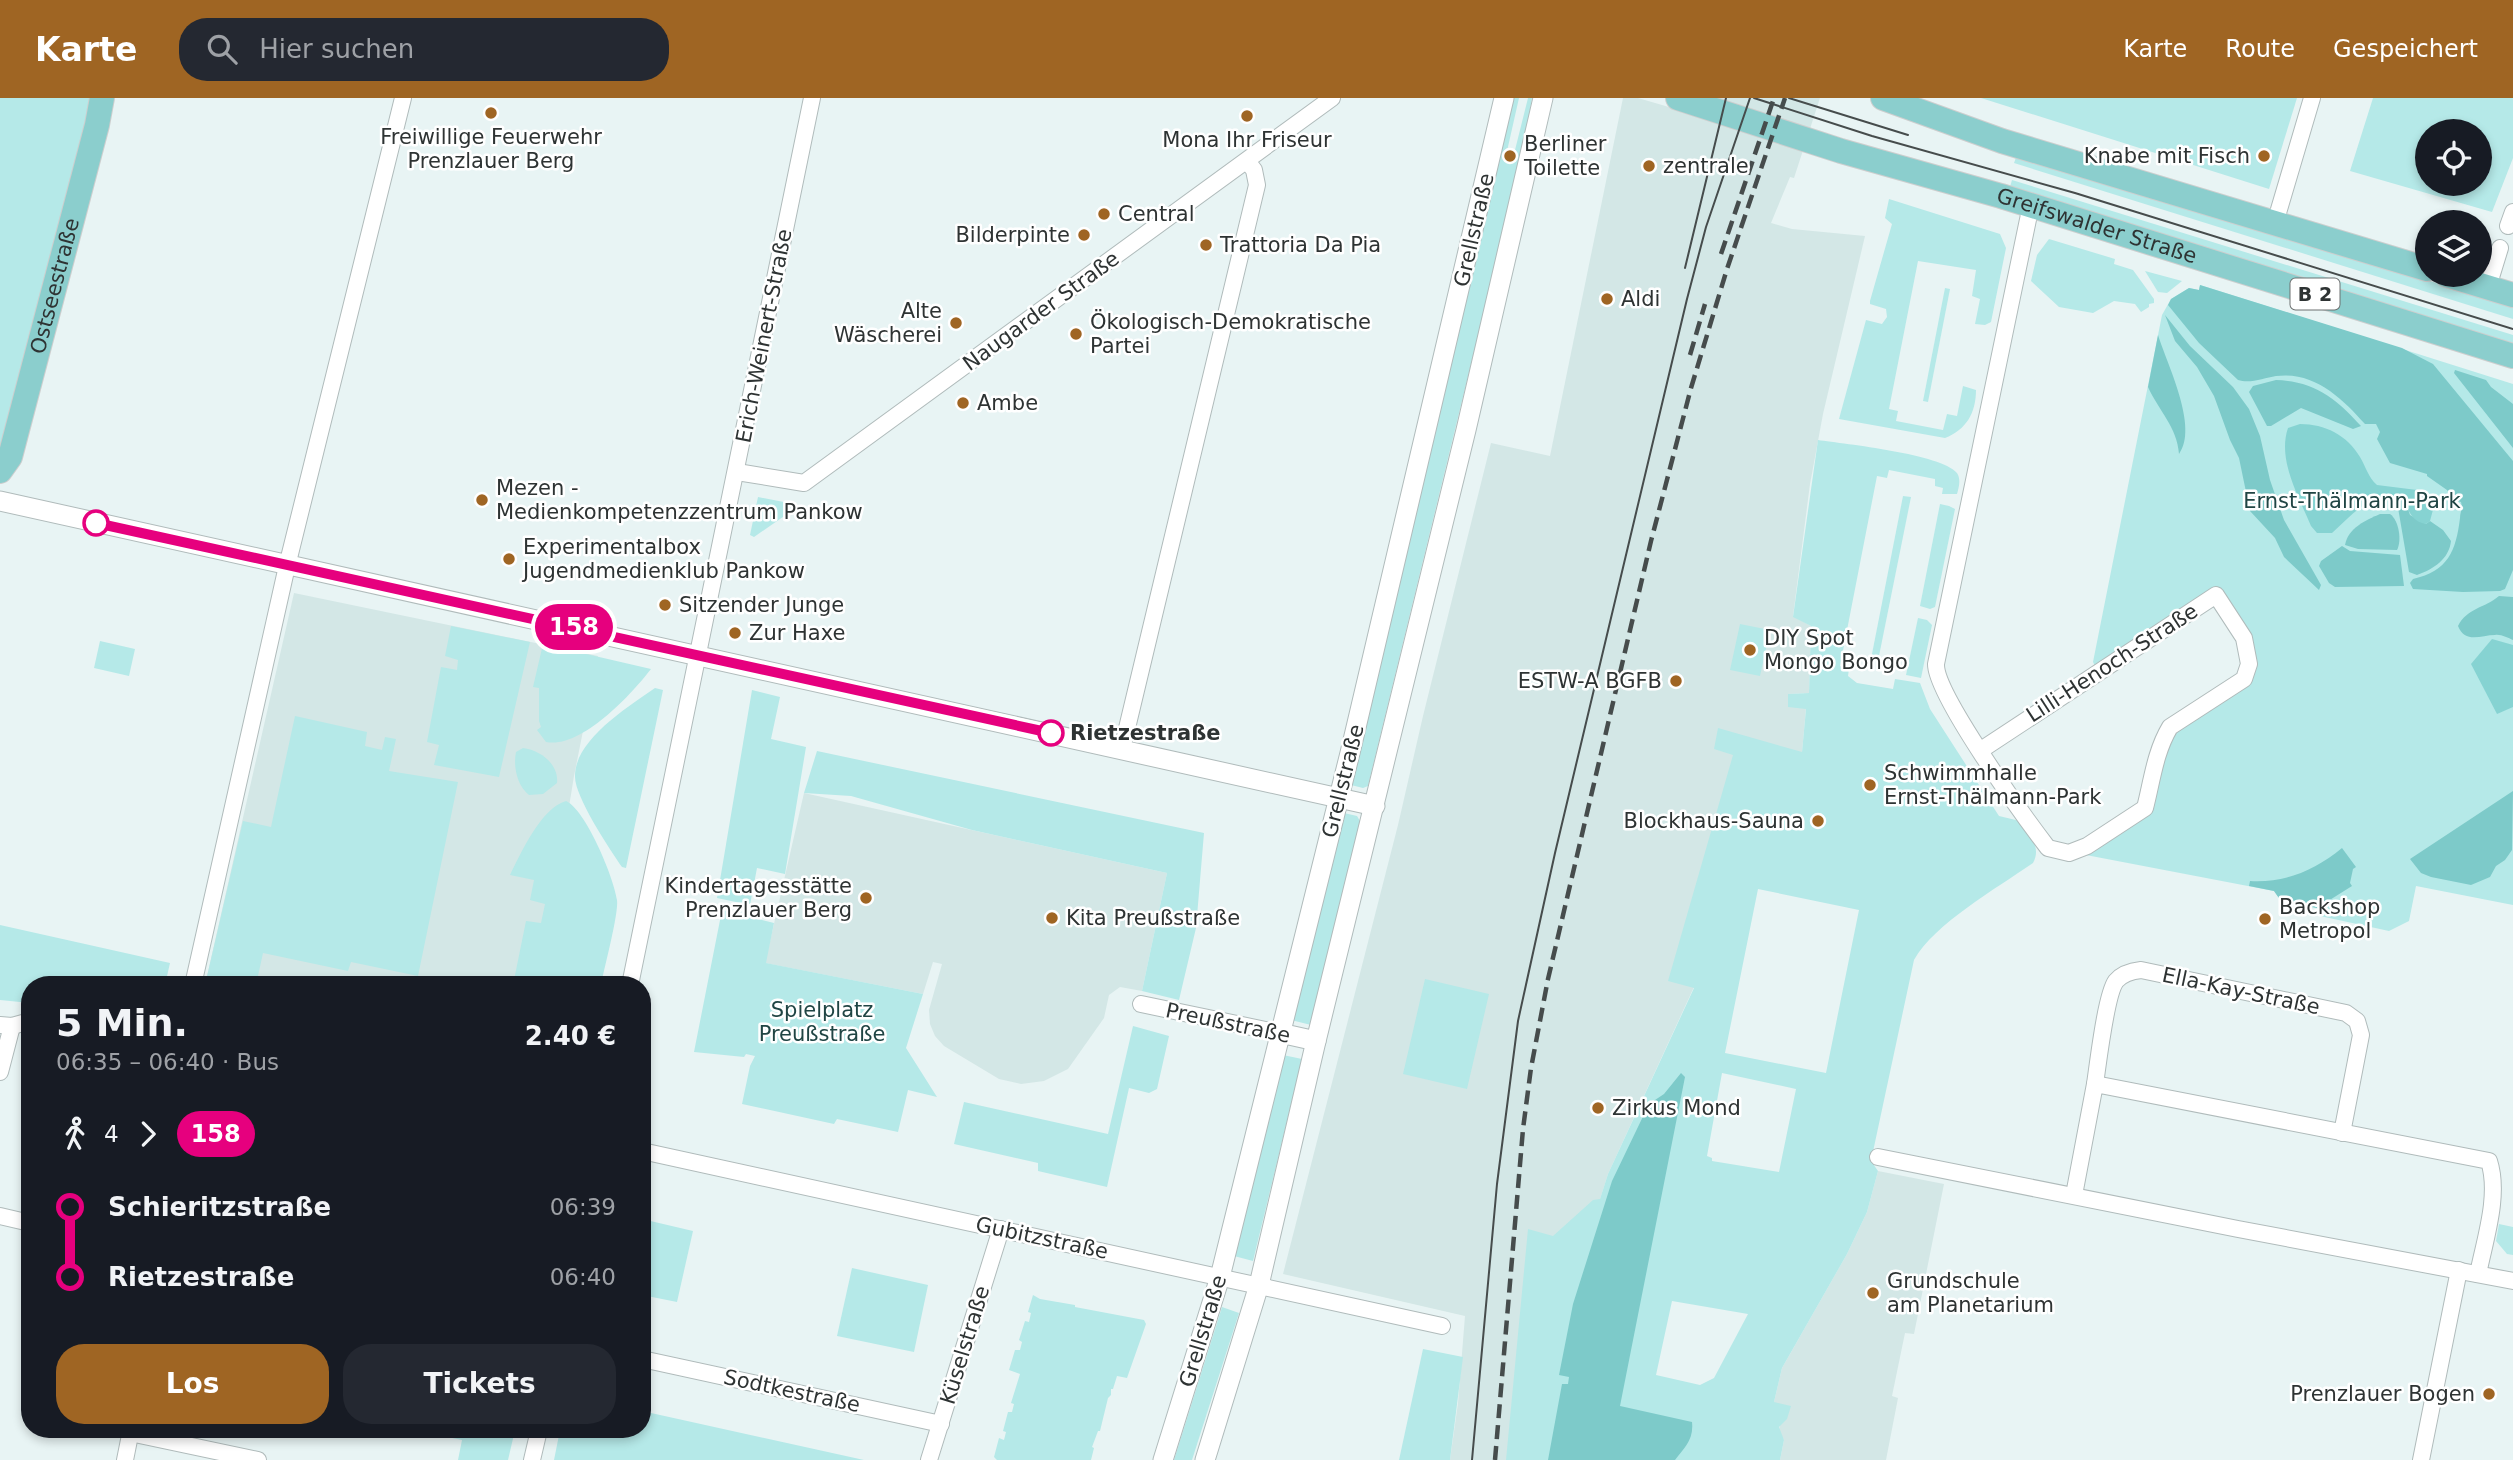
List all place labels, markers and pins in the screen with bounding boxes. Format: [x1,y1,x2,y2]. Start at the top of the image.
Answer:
marker: Freiwillige Feuerwehr Prenzlauer Berg [483,105,499,121]
marker: Mona Ihr Friseur [1239,108,1255,124]
place label: Freiwillige Feuerwehr Prenzlauer Berg [380,125,602,173]
place label: Mona Ihr Friseur [1162,128,1332,152]
place label: Berliner Toilette [1523,132,1607,180]
place label: Knabe mit Fisch [2084,144,2250,168]
marker: Berliner Toilette [1502,148,1518,164]
marker: Knabe mit Fisch [2256,148,2272,164]
place label: zentrale [1663,154,1749,178]
marker: zentrale [1641,158,1657,174]
place label: Central [1118,202,1194,226]
marker: Central [1096,206,1112,222]
place label: Bilderpinte [955,223,1070,247]
marker: Bilderpinte [1076,227,1092,243]
place label: Trattoria Da Pia [1219,233,1381,257]
marker: Trattoria Da Pia [1198,237,1214,253]
place label: Aldi [1621,287,1660,311]
marker: Aldi [1599,291,1615,307]
place label: Alte Wäscherei [834,299,942,347]
place label: Ökologisch-Demokratische Partei [1090,309,1371,358]
marker: Alte Wäscherei [948,315,964,331]
marker: Ökologisch-Demokratische Partei [1068,326,1084,342]
place label: Ambe [977,391,1038,415]
marker: Ambe [955,395,971,411]
place label: Mezen - Medienkompetenzzentrum Pankow [496,476,863,524]
marker: Mezen - Medienkompetenzzentrum Pankow [474,492,490,508]
unlabelled marker [83,510,109,536]
place label: Experimentalbox Jugendmedienklub Pankow [521,535,805,583]
marker: Experimentalbox Jugendmedienklub Pankow [501,551,517,567]
place label: Sitzender Junge [679,593,844,617]
marker: Sitzender Junge [657,597,673,613]
place label: Zur Haxe [749,621,845,645]
marker: Zur Haxe [727,625,743,641]
place label: DIY Spot Mongo Bongo [1764,626,1908,674]
marker: DIY Spot Mongo Bongo [1742,642,1758,658]
place label: ESTW-A BGFB [1518,669,1662,693]
marker: ESTW-A BGFB [1668,673,1684,689]
marker: Rietzestraße [1038,720,1064,746]
place label: Rietzestraße [1070,721,1221,745]
place label: Schwimmhalle Ernst-Thälmann-Park [1884,761,2102,809]
marker: Schwimmhalle Ernst-Thälmann-Park [1862,777,1878,793]
place label: Blockhaus-Sauna [1624,809,1804,833]
marker: Blockhaus-Sauna [1810,813,1826,829]
place label: Kindertagesstätte Prenzlauer Berg [664,874,852,922]
marker: Kindertagesstätte Prenzlauer Berg [858,890,874,906]
place label: Backshop Metropol [2279,895,2380,943]
place label: Kita Preußstraße [1066,906,1240,930]
marker: Kita Preußstraße [1044,910,1060,926]
marker: Backshop Metropol [2257,911,2273,927]
place label: Zirkus Mond [1612,1096,1741,1120]
marker: Zirkus Mond [1590,1100,1606,1116]
place label: Grundschule am Planetarium [1887,1269,2054,1317]
marker: Grundschule am Planetarium [1865,1285,1881,1301]
place label: Prenzlauer Bogen [2290,1382,2475,1406]
marker: Prenzlauer Bogen [2481,1386,2497,1402]

